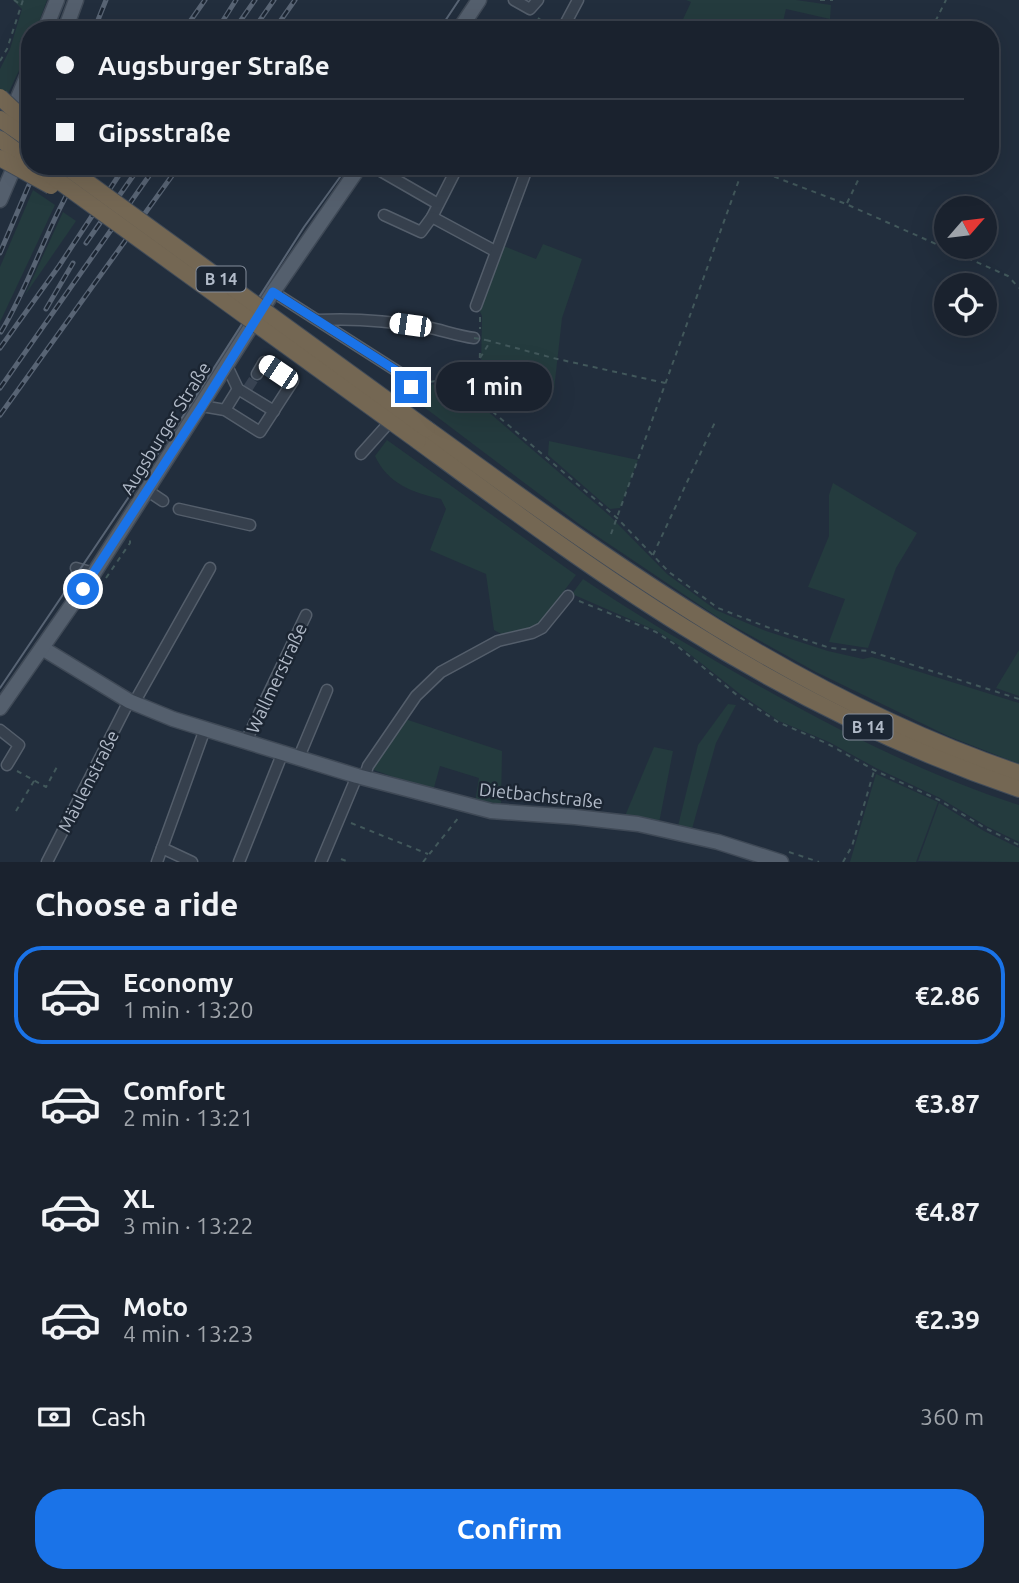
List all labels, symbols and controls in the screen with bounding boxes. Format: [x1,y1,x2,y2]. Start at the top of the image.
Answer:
text: Augsburger Straße [98,51,330,80]
text: Gipsstraße [98,118,231,147]
north arrow [934,196,998,259]
map controls [934,196,997,336]
road number: B 14 [196,266,246,292]
button: locate [934,273,997,336]
car [388,312,433,338]
car [255,352,302,392]
street label: Augsburger Straße [116,358,214,498]
callout: 1 min [436,362,551,412]
route end [395,371,427,403]
text: 1 min [465,374,523,399]
route start [67,573,99,605]
street label: Wallmerstraße [242,620,310,736]
road number: B 14 [844,714,892,740]
street label: Mäulenstraße [54,727,122,835]
street label: Dietbachstraße [478,779,604,811]
text: Choose a ride [35,886,238,922]
icon: car [39,964,102,1027]
text: Economy [123,968,233,997]
text: €2.86 [915,981,980,1010]
text: 1 min · 13:20 [123,997,254,1022]
icon: car [39,1072,102,1135]
text: Comfort [123,1076,226,1105]
text: €3.87 [915,1089,980,1118]
text: 2 min · 13:21 [123,1105,254,1130]
icon: car [39,1180,102,1243]
text: XL [123,1184,154,1213]
text: €4.87 [915,1197,980,1226]
text: 3 min · 13:22 [123,1213,254,1238]
icon: car [39,1288,102,1351]
text: Moto [123,1292,188,1321]
text: €2.39 [915,1305,980,1334]
text: 4 min · 13:23 [123,1321,254,1346]
icon: cash [35,1398,73,1436]
text: Cash [91,1402,146,1431]
text: 360 m [920,1404,984,1429]
button: Confirm [35,1489,984,1569]

